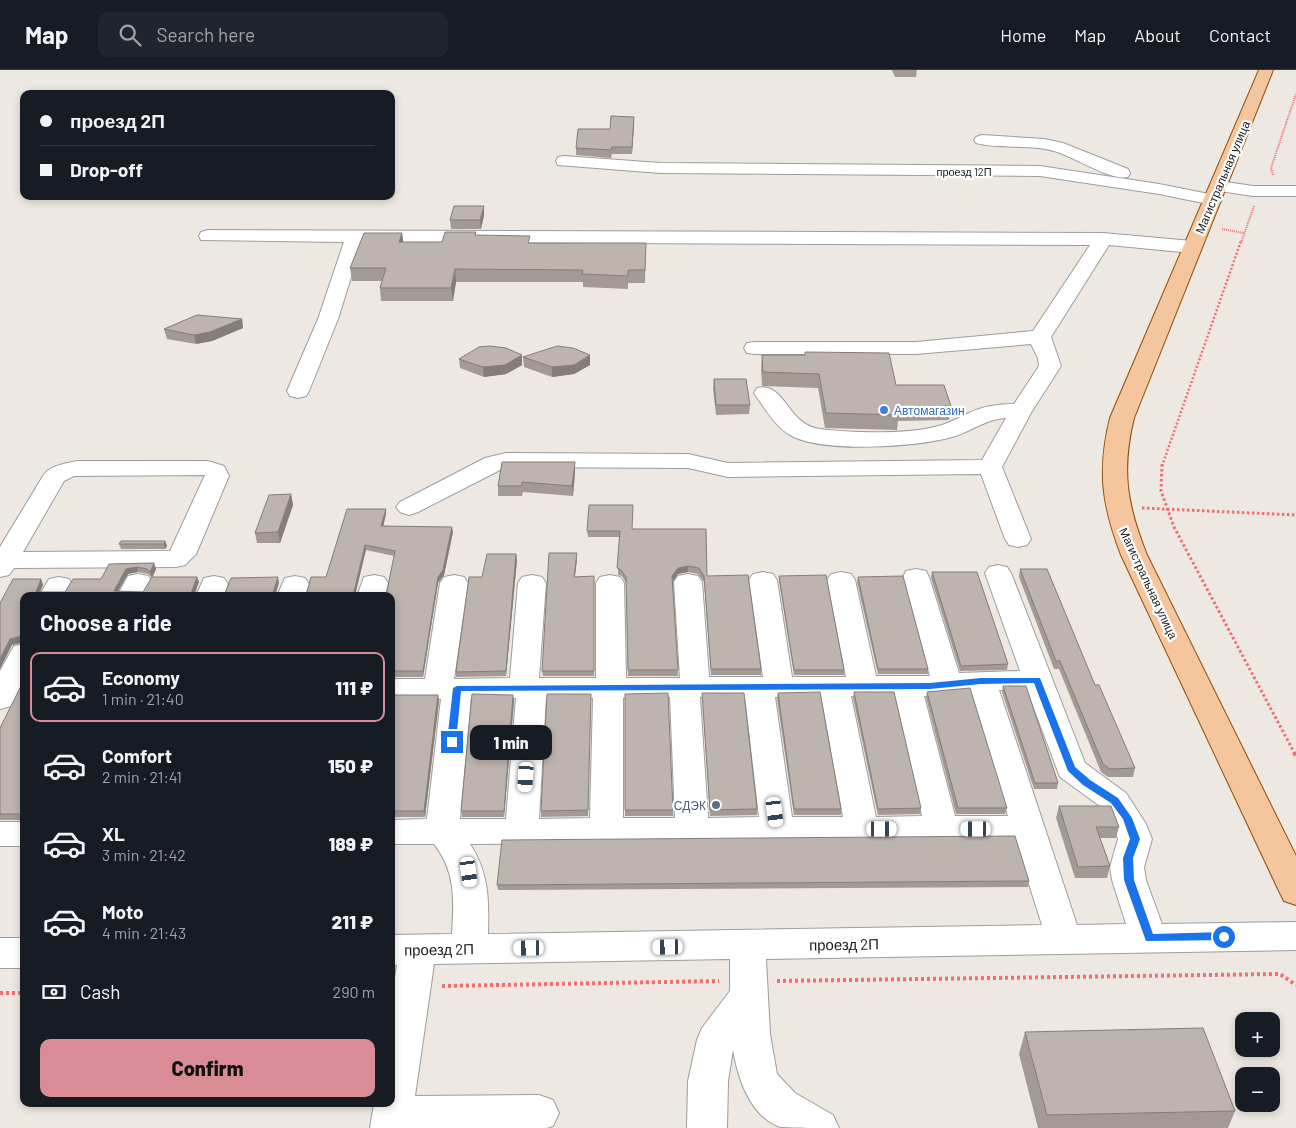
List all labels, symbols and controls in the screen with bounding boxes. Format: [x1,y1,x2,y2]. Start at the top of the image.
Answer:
search box [98,12,448,57]
text: Map [25,20,68,49]
icon: search [116,21,144,49]
text: Search here [156,23,255,46]
text: Home [1000,24,1046,46]
text: Map [1074,24,1106,46]
text: About [1134,24,1181,46]
text: Contact [1209,24,1271,46]
text: проезд 2П [70,109,165,132]
street label: Магистральная улица [1192,118,1253,236]
text: Drop-off [70,158,143,181]
street label: проезд 12П [936,165,992,178]
place label: Автомагазин [894,403,965,417]
marker: Автомагазин [878,404,890,416]
street label: Магистральная улица [1116,525,1181,642]
text: Choose a ride [40,609,172,635]
icon: car [42,665,87,710]
text: Economy [102,666,180,689]
text: 111 ₽ [335,676,373,699]
text: 1 min · 21:40 [102,689,184,708]
callout: 1 min [470,724,552,760]
route end [441,731,463,753]
text: 1 min [493,733,529,752]
icon: car [42,743,87,788]
text: Comfort [102,744,172,767]
text: 150 ₽ [328,754,373,777]
car [517,762,534,792]
text: 2 min · 21:41 [102,767,182,786]
car [765,796,784,828]
place label: СДЭК [674,798,706,813]
marker: СДЭК [710,799,722,811]
icon: car [42,821,87,866]
text: XL [102,822,125,845]
car [867,822,897,837]
car [961,822,991,837]
text: 189 ₽ [329,832,373,855]
text: 3 min · 21:42 [102,845,186,864]
car [459,856,478,888]
icon: car [42,899,87,944]
text: Moto [102,900,144,923]
text: 211 ₽ [331,910,373,933]
text: 4 min · 21:43 [102,923,186,942]
route start [1213,926,1235,948]
street label: проезд 2П [809,934,879,954]
street label: проезд 2П [404,939,474,959]
car [652,939,683,955]
car [513,940,544,956]
icon: cash [40,978,68,1006]
text: Cash [80,980,121,1003]
text: 290 m [333,982,375,1001]
map controls [1235,1012,1280,1112]
button: + [1235,1012,1280,1057]
button: Confirm [40,1039,375,1097]
button: − [1235,1067,1280,1112]

